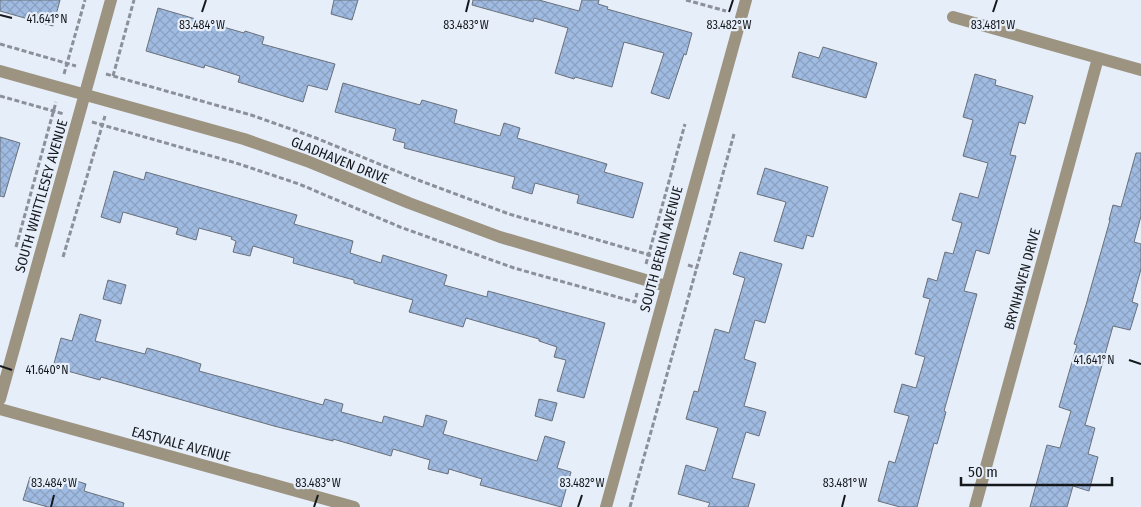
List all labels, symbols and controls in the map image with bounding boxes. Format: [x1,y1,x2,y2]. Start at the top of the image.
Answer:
text: 41.641°N [27,12,67,26]
text: 83.484°W [179,18,225,32]
text: 83.483°W [443,18,489,32]
text: 83.482°W [706,18,752,32]
text: 83.481°W [971,18,1015,32]
street label: SOUTH WHITTLESEY AVENUE [11,117,72,275]
street label: GLADHAVEN DRIVE [288,133,392,188]
street label: SOUTH BERLIN AVENUE [636,184,687,314]
street label: BRYNHAVEN DRIVE [1001,226,1044,332]
text: 41.641°N [1074,353,1114,367]
text: 41.640°N [25,363,69,377]
street label: EASTVALE AVENUE [130,423,233,466]
scale bar [961,454,1112,486]
text: 50 m [968,463,998,481]
text: 83.484°W [31,476,77,490]
text: 83.483°W [295,476,341,490]
text: 83.482°W [559,476,605,490]
text: 83.481°W [823,476,867,490]

